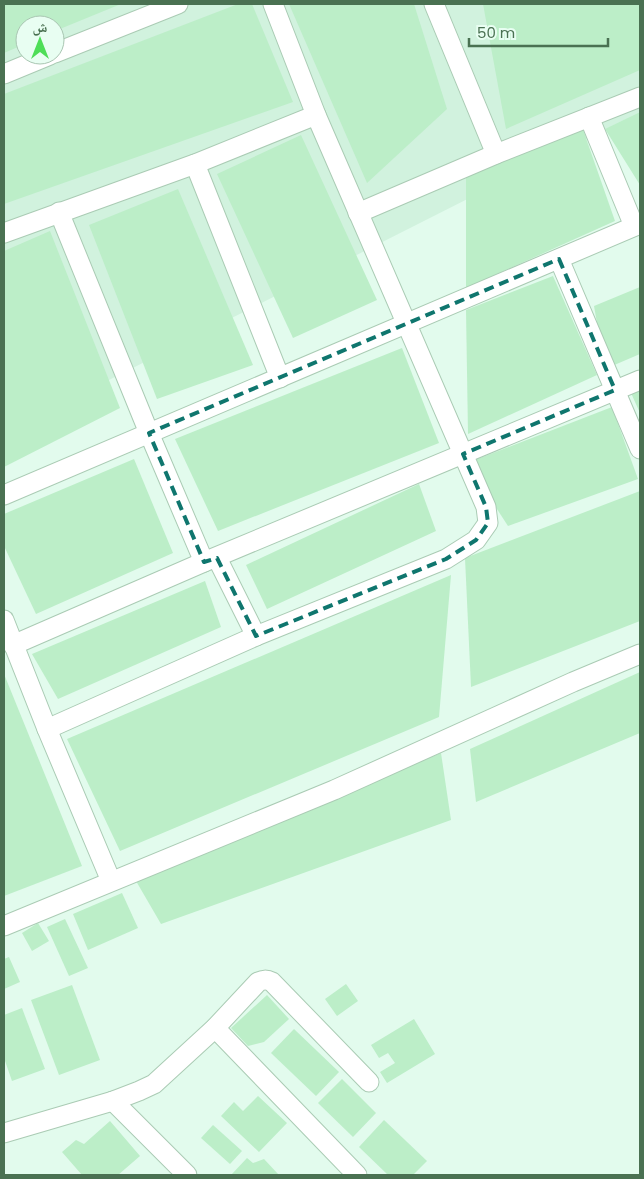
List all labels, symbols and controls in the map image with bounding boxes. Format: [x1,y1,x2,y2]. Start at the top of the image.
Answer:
north arrow [15,15,65,65]
scale bar [469,15,608,47]
text: ش [33,17,48,37]
text: 50 m [477,22,515,43]

